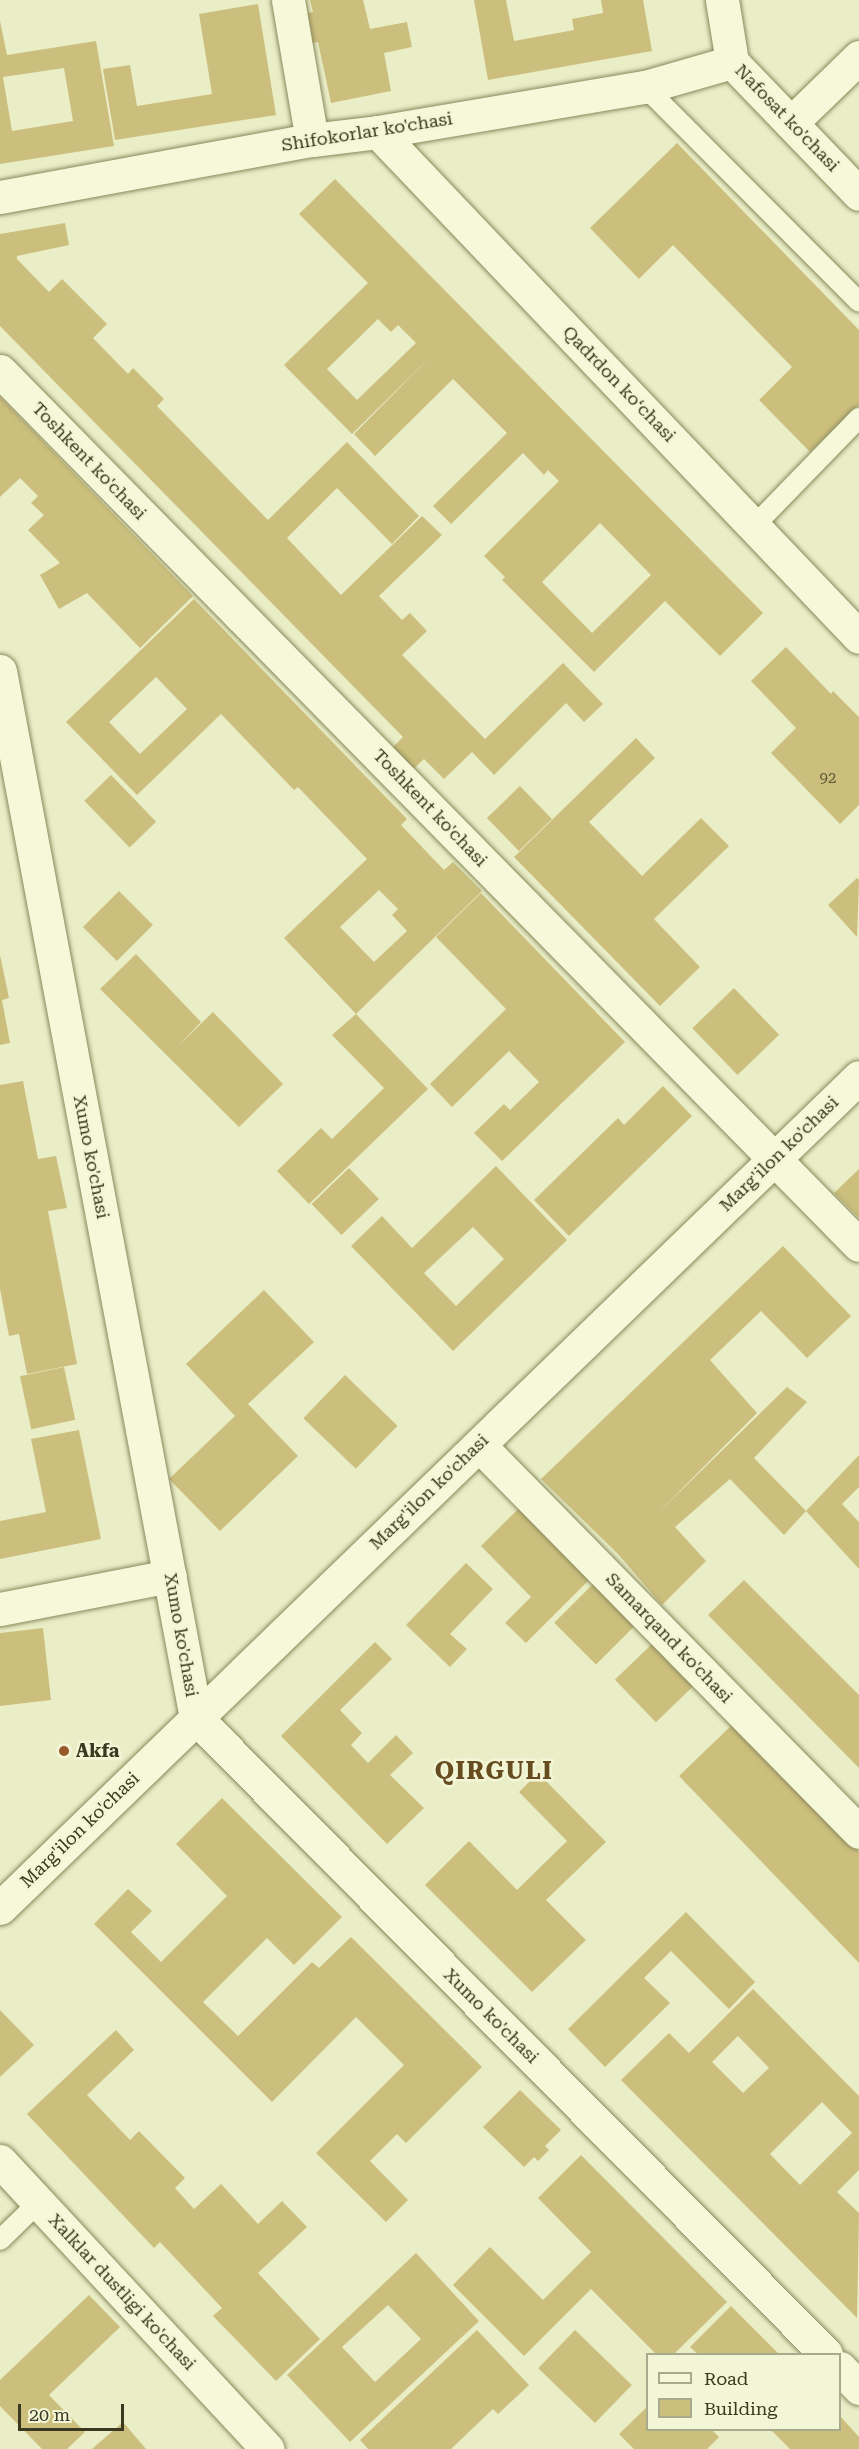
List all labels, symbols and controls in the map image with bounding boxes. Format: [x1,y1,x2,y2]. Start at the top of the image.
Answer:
street label: Nafosat ko'chasi [730,60,844,176]
street label: Shifokorlar ko'chasi [280,108,454,156]
street label: Qadrdon koʻchasi [558,321,680,447]
street label: Toshkent ko'chasi [27,398,151,524]
street label: Toshkent ko'chasi [368,745,492,871]
house number: 92 [820,770,836,788]
street label: Marg'ilon ko'chasi [715,1092,843,1216]
street label: Xumo ko'chasi [68,1093,114,1221]
street label: Marg'ilon ko'chasi [365,1430,493,1554]
street label: Samarqand ko'chasi [601,1568,737,1708]
street label: Xumo ko'chasi [159,1571,203,1699]
place label: Akfa [76,1740,119,1762]
marker: Akfa [57,1744,71,1758]
district label: QIRGULI [435,1758,553,1786]
street label: Marg'ilon ko'chasi [16,1768,144,1892]
street label: Xumo ko'chasi [439,1964,543,2068]
street label: Xalklar dustligi ko'chasi [44,2209,200,2375]
legend [646,2353,841,2431]
text: Road [704,2368,748,2389]
scale bar [21,2392,128,2430]
text: Building [704,2398,778,2419]
text: 20 m [29,2404,70,2425]

